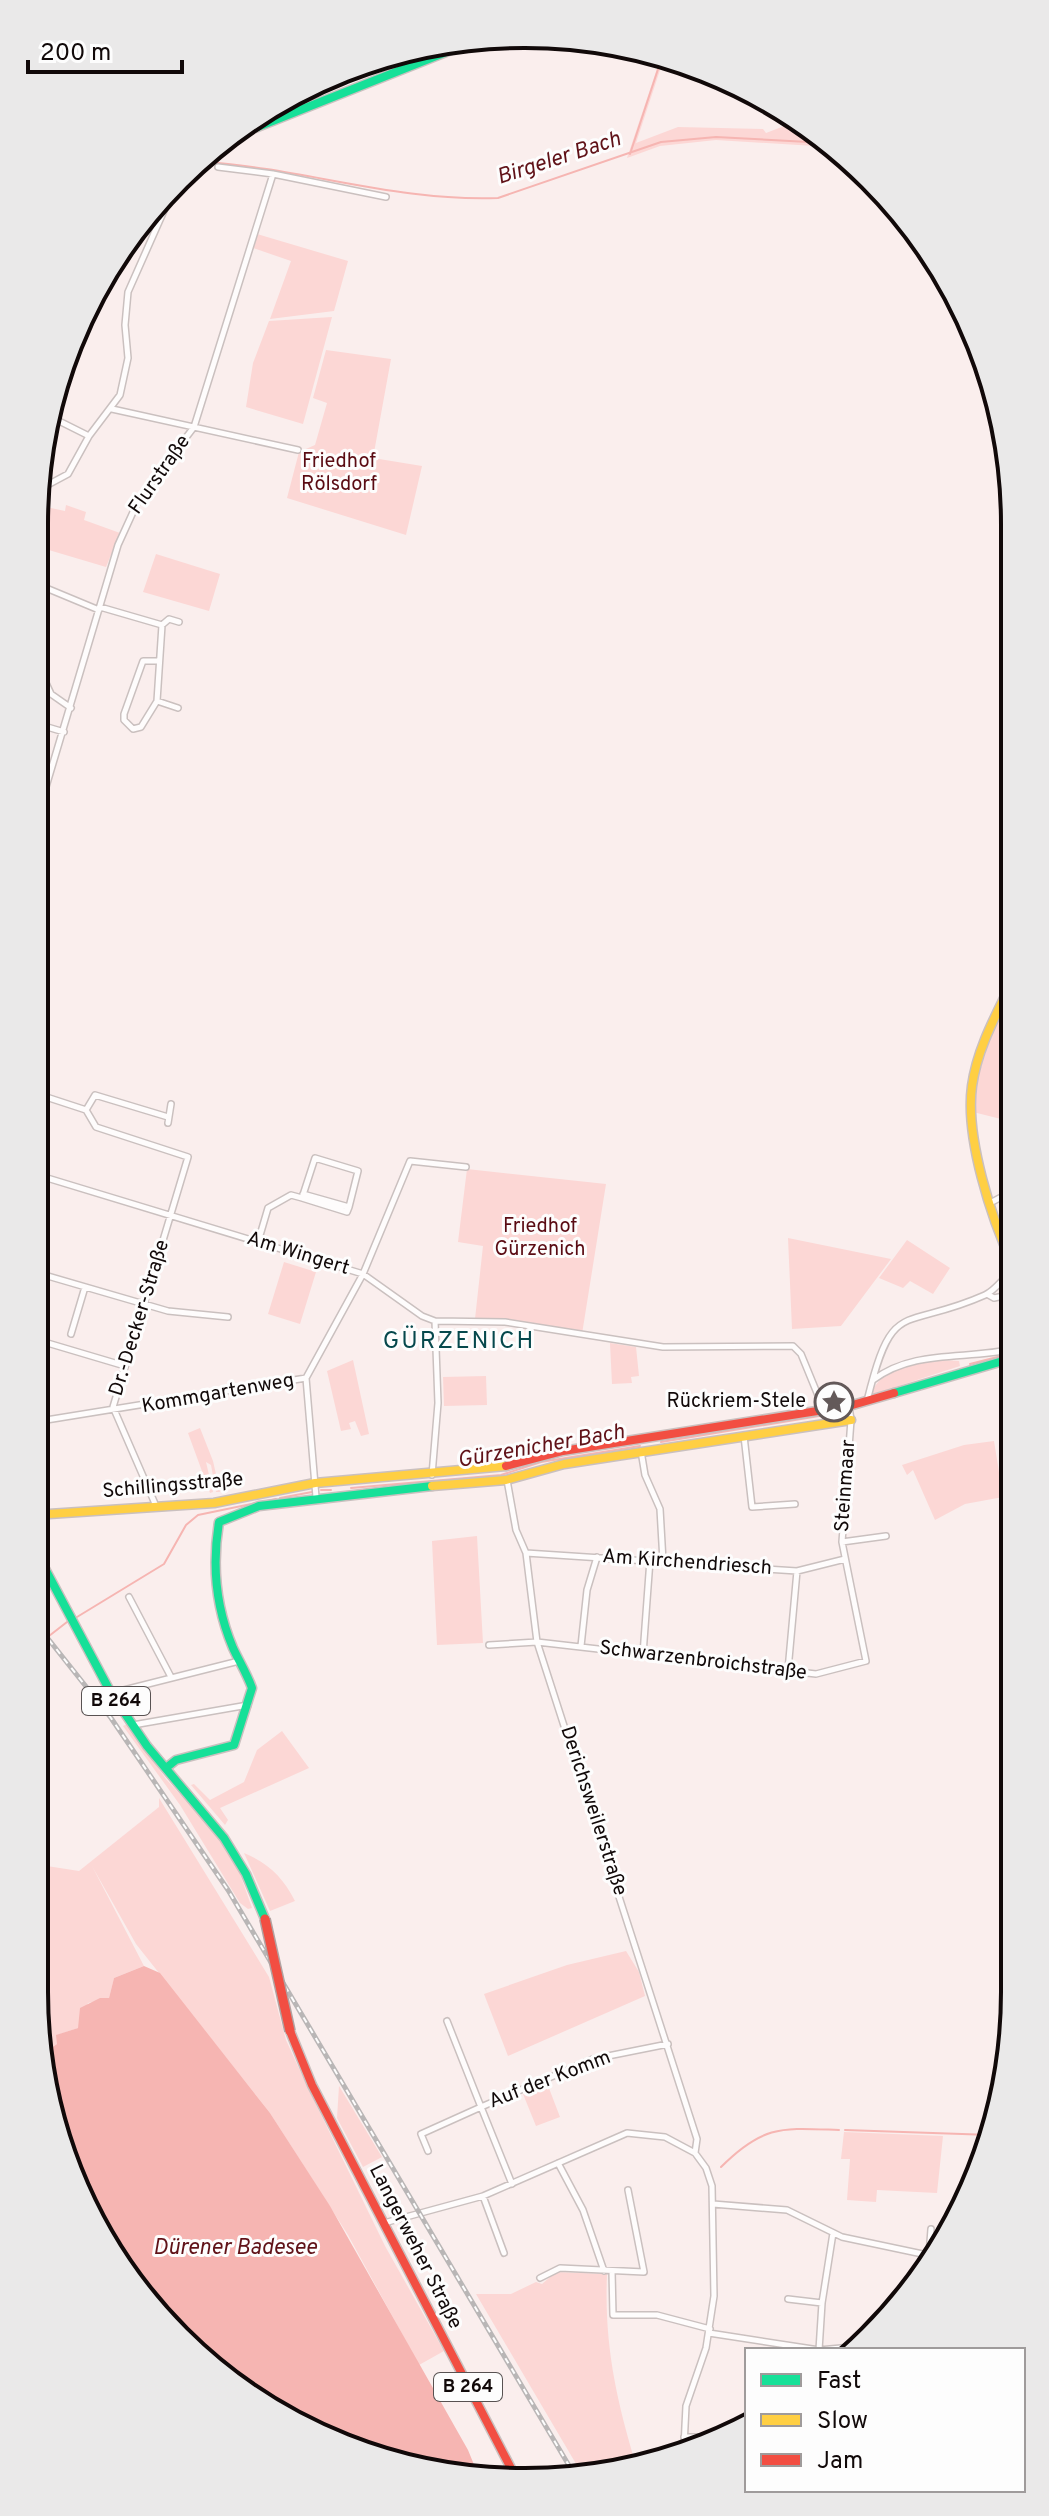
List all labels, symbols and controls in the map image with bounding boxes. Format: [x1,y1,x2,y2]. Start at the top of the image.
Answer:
scale bar [28,24,182,74]
text: 200 m [40,39,111,69]
water label: Birgeler Bach [494,126,624,192]
street label: Flurstraße [123,430,197,520]
park label: Friedhof Rölsdorf [301,449,377,498]
park label: Friedhof Gürzenich [494,1214,586,1263]
street label: Am Wingert [244,1226,352,1282]
street label: Dr.-Decker-Straße [104,1237,176,1399]
district label: GÜRZENICH [383,1325,535,1357]
street label: Kommgartenweg [140,1368,296,1420]
place icon: Rückriem-Stele [813,1381,855,1423]
place label: Rückriem-Stele [666,1389,806,1415]
water label: Gürzenicher Bach [455,1419,627,1475]
street label: Steinmaar [830,1439,862,1533]
street label: Schillingsstraße [101,1467,245,1505]
street label: Am Kirchendriesch [601,1544,773,1582]
street label: Schwarzenbroichstraße [598,1635,808,1687]
road number: B 264 [82,1687,150,1715]
street label: Derichsweilerstraße [553,1723,633,1899]
street label: Auf der Komm [485,2045,615,2115]
street label: Langerweher Straße [362,2160,468,2334]
water label: Dürener Badesee [153,2235,318,2262]
legend [745,2348,1025,2492]
text: Fast [817,2367,861,2397]
road number: B 264 [434,2373,502,2401]
text: Slow [817,2407,868,2437]
text: Jam [817,2447,863,2477]

